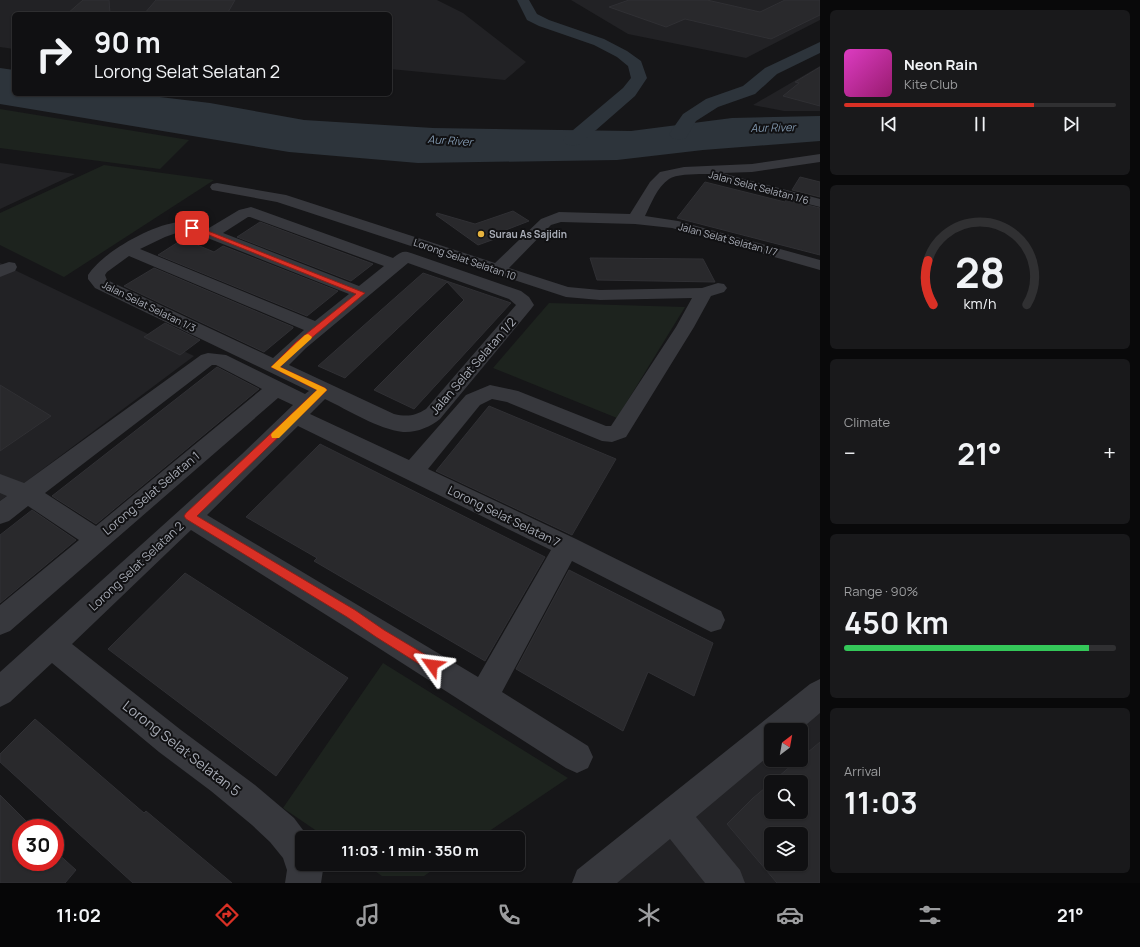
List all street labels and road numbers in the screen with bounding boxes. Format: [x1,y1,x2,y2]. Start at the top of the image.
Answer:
street label: Jalan Selat Selatan 1/6 [707,167,811,207]
street label: Jalan Selat Selatan 1/7 [677,219,779,259]
street label: Lorong Selat Selatan 10 [412,235,518,283]
street label: Jalan Selat Selatan 1/3 [100,277,198,335]
street label: Jalan Selat Selatan 1/2 [426,314,520,418]
street label: Lorong Selat Selatan 1 [99,447,203,539]
street label: Lorong Selat Selatan 7 [445,481,563,551]
street label: Lorong Selat Selatan 2 [85,517,187,614]
street label: Lorong Selat Selatan 5 [119,696,245,800]

